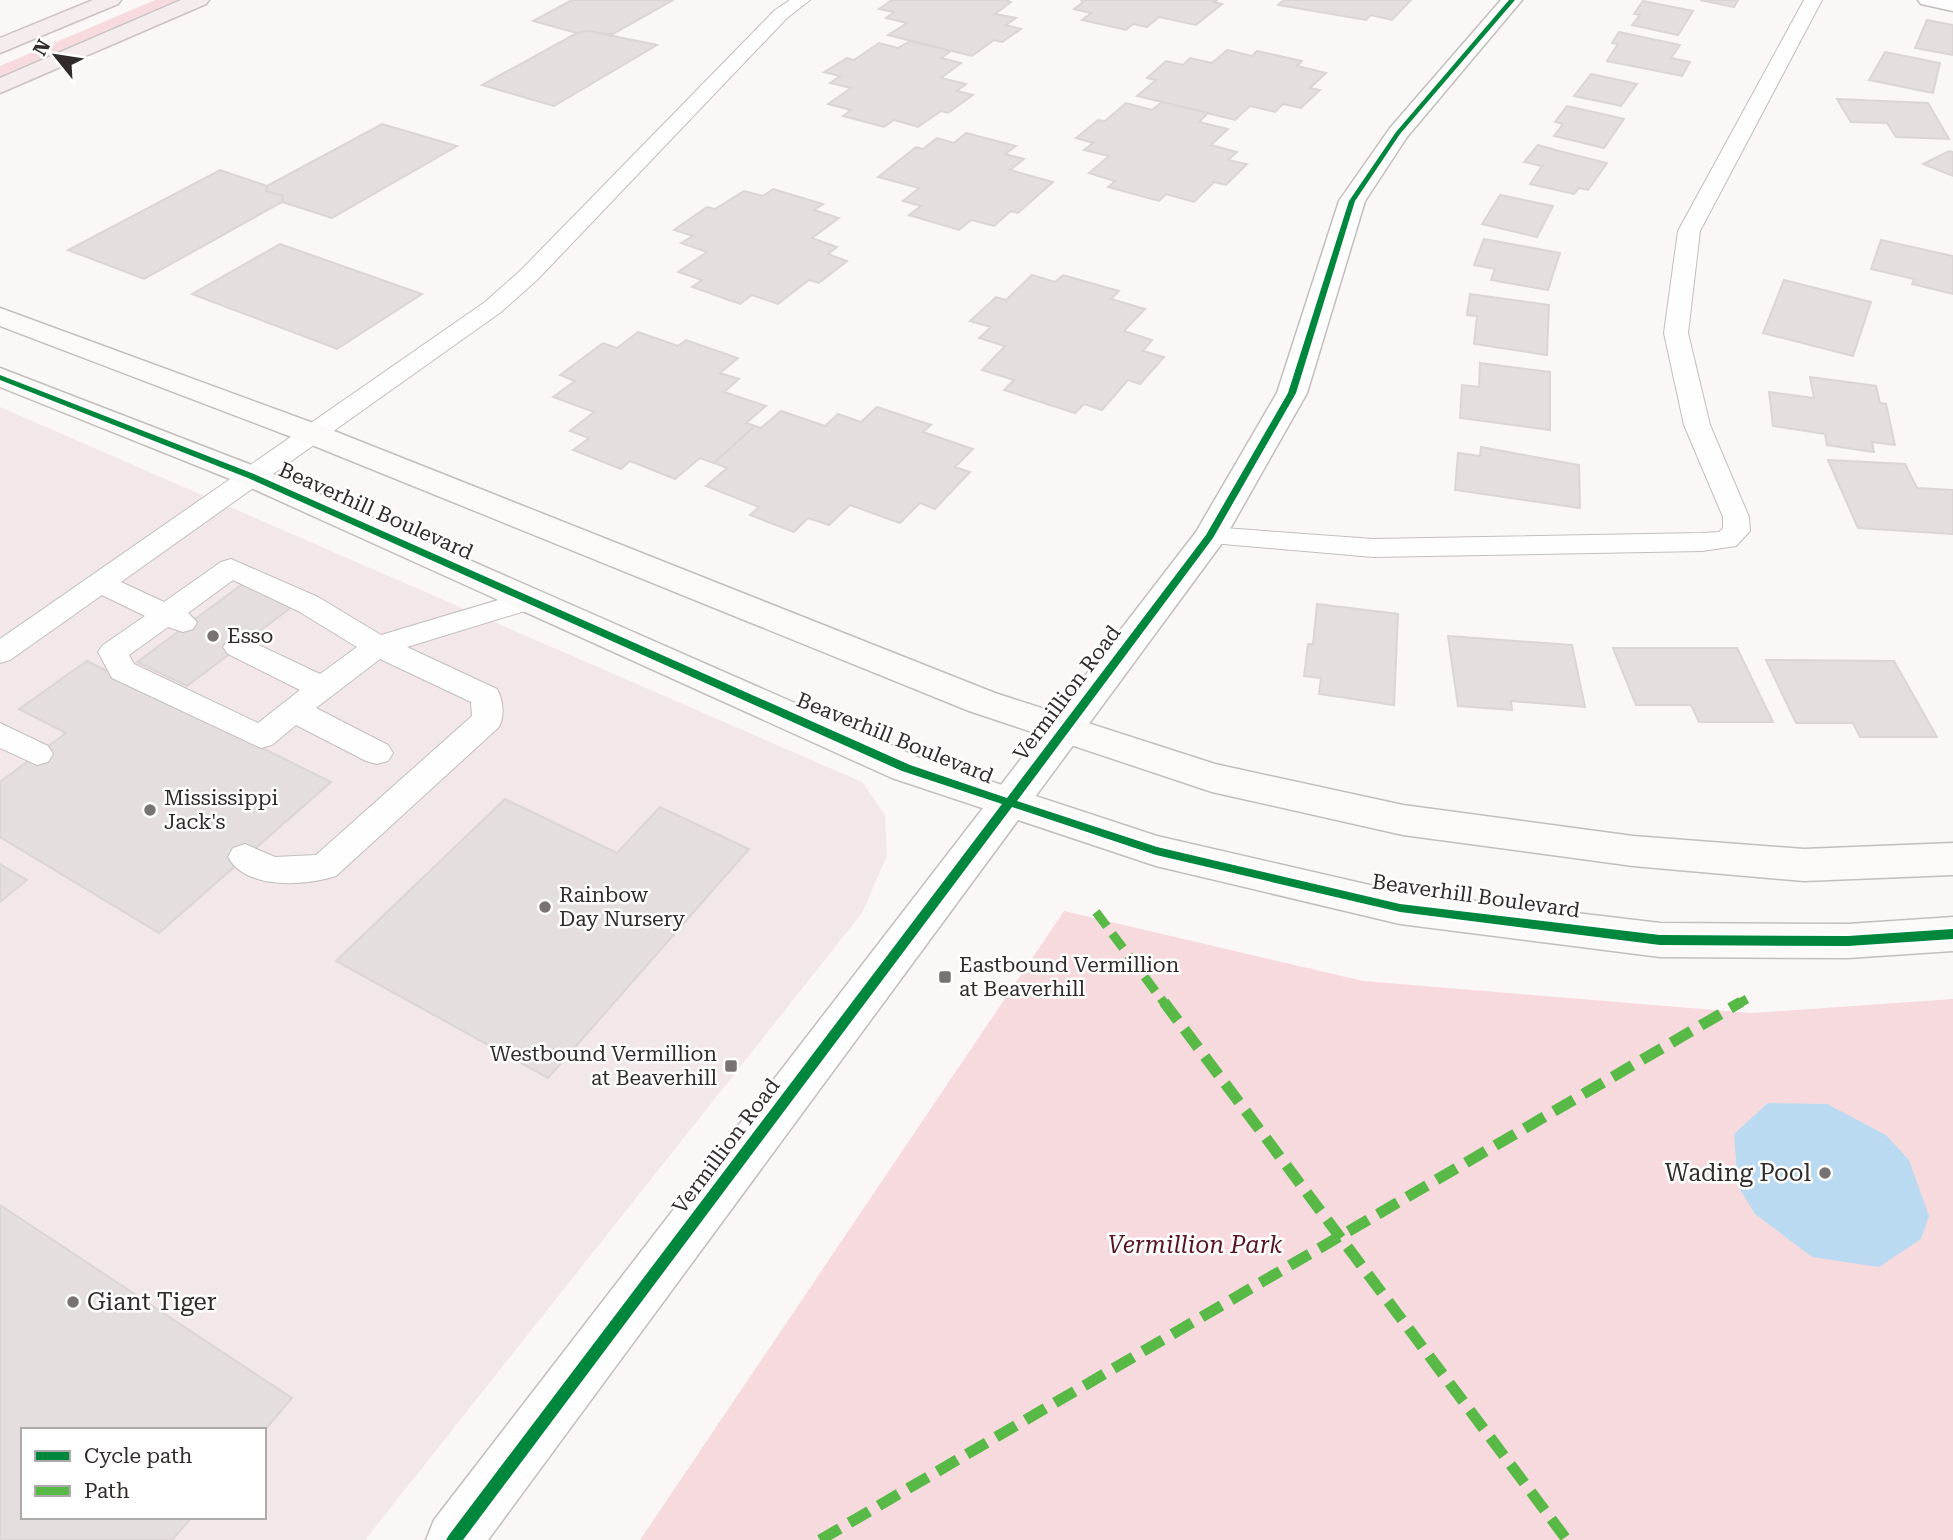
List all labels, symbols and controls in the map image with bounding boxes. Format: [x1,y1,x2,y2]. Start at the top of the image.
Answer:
north arrow [21,21,91,91]
text: N [28,35,56,60]
street label: Beaverhill Boulevard [275,457,477,565]
street label: Vermillion Road [1009,620,1126,765]
place label: Esso [227,624,273,648]
marker: Esso [205,628,221,644]
street label: Beaverhill Boulevard [793,688,997,789]
place label: Mississippi Jack's [164,786,278,834]
marker: Mississippi Jack's [142,802,158,818]
street label: Beaverhill Boulevard [1370,870,1582,923]
place label: Rainbow Day Nursery [559,883,686,931]
marker: Rainbow Day Nursery [537,899,553,915]
place label: Eastbound Vermillion at Beaverhill [959,953,1180,1001]
marker: Eastbound Vermillion at Beaverhill [937,969,953,985]
place label: Westbound Vermillion at Beaverhill [490,1042,717,1090]
marker: Westbound Vermillion at Beaverhill [723,1058,739,1074]
street label: Vermillion Road [668,1073,785,1218]
place label: Wading Pool [1665,1159,1811,1187]
marker: Wading Pool [1817,1165,1833,1181]
park label: Vermillion Park [1108,1231,1282,1259]
place label: Giant Tiger [87,1288,217,1316]
marker: Giant Tiger [65,1294,81,1310]
legend [21,1428,266,1519]
text: Cycle path [84,1444,193,1468]
text: Path [84,1479,130,1503]

